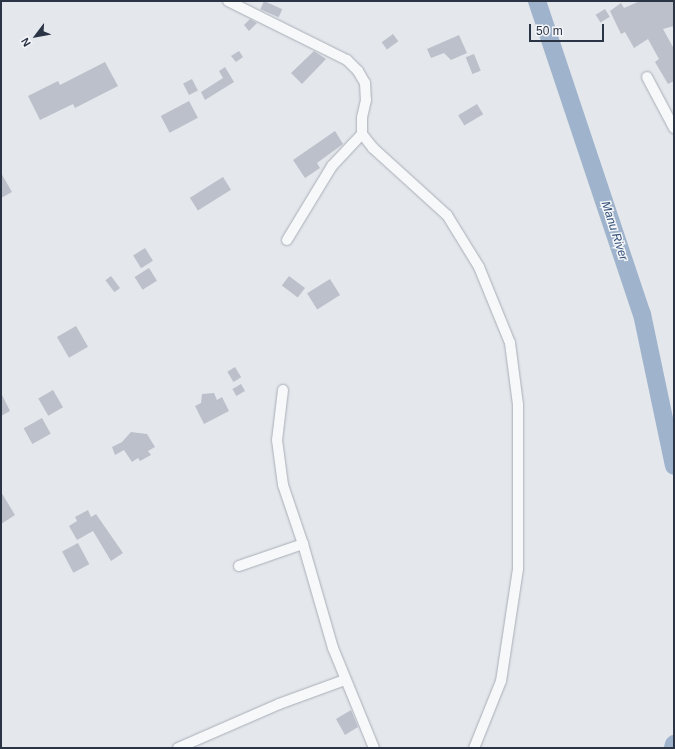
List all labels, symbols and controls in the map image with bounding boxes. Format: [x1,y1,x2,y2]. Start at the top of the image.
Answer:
north arrow [16,16,56,56]
scale bar [531,16,606,42]
text: 50 m [536,24,563,38]
text: N [19,36,33,49]
water label: Manu River [598,200,630,262]

